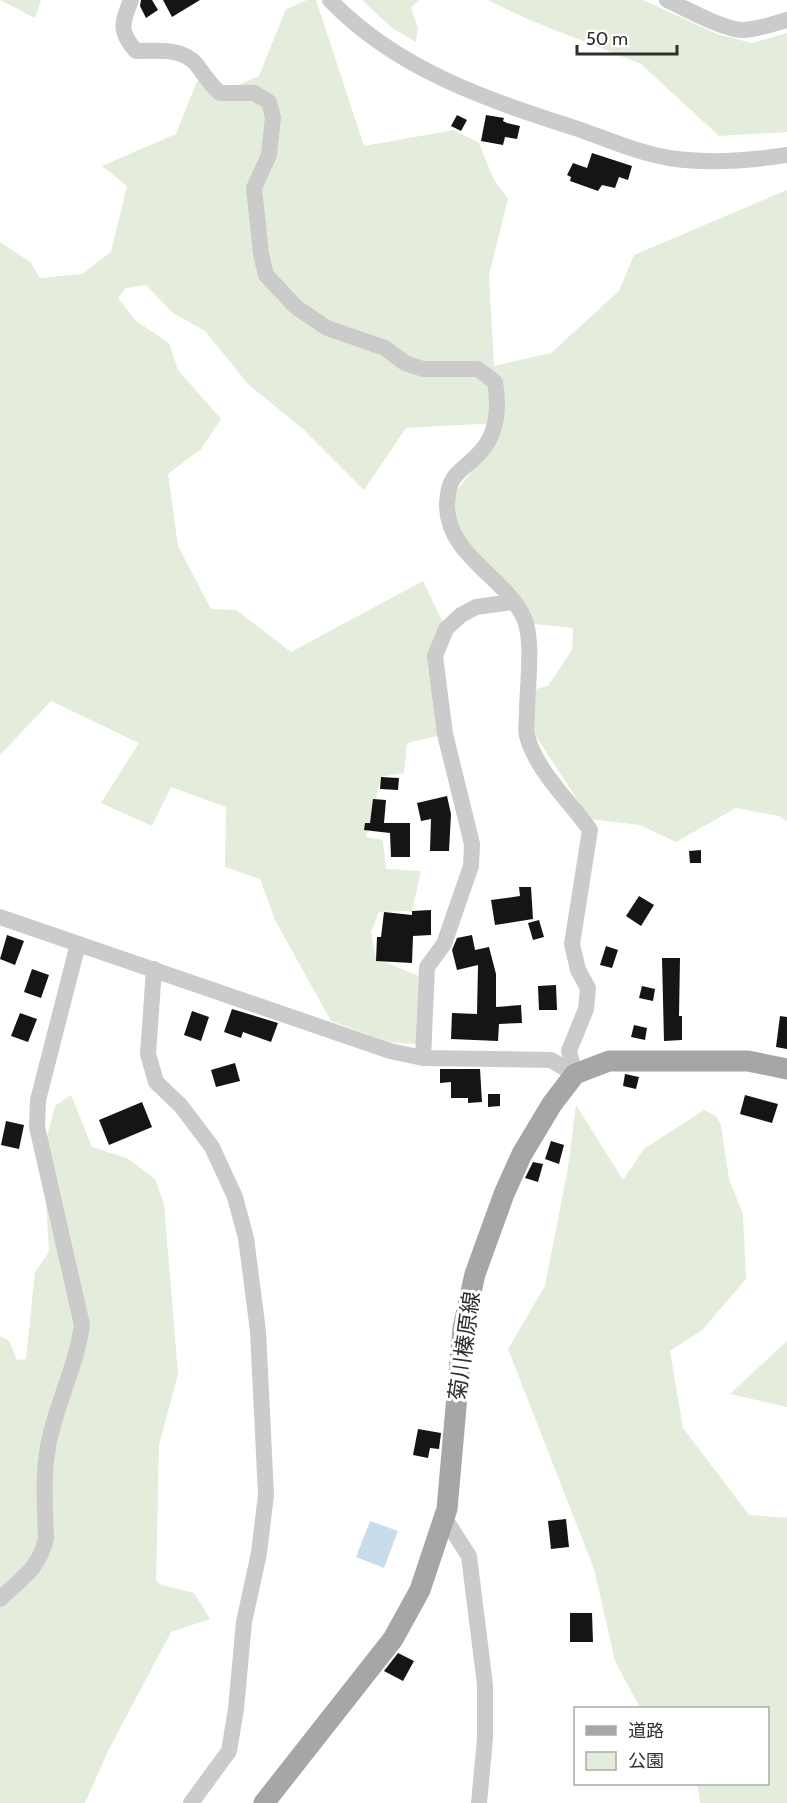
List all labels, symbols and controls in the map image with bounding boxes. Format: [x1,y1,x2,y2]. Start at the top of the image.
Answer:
scale bar [577,18,678,56]
text: 50 m [586,28,628,50]
street label: 菊川榛原線 [443,1290,486,1402]
legend [574,1707,769,1785]
text: 道路 [628,1720,664,1742]
text: 公園 [628,1750,664,1772]

